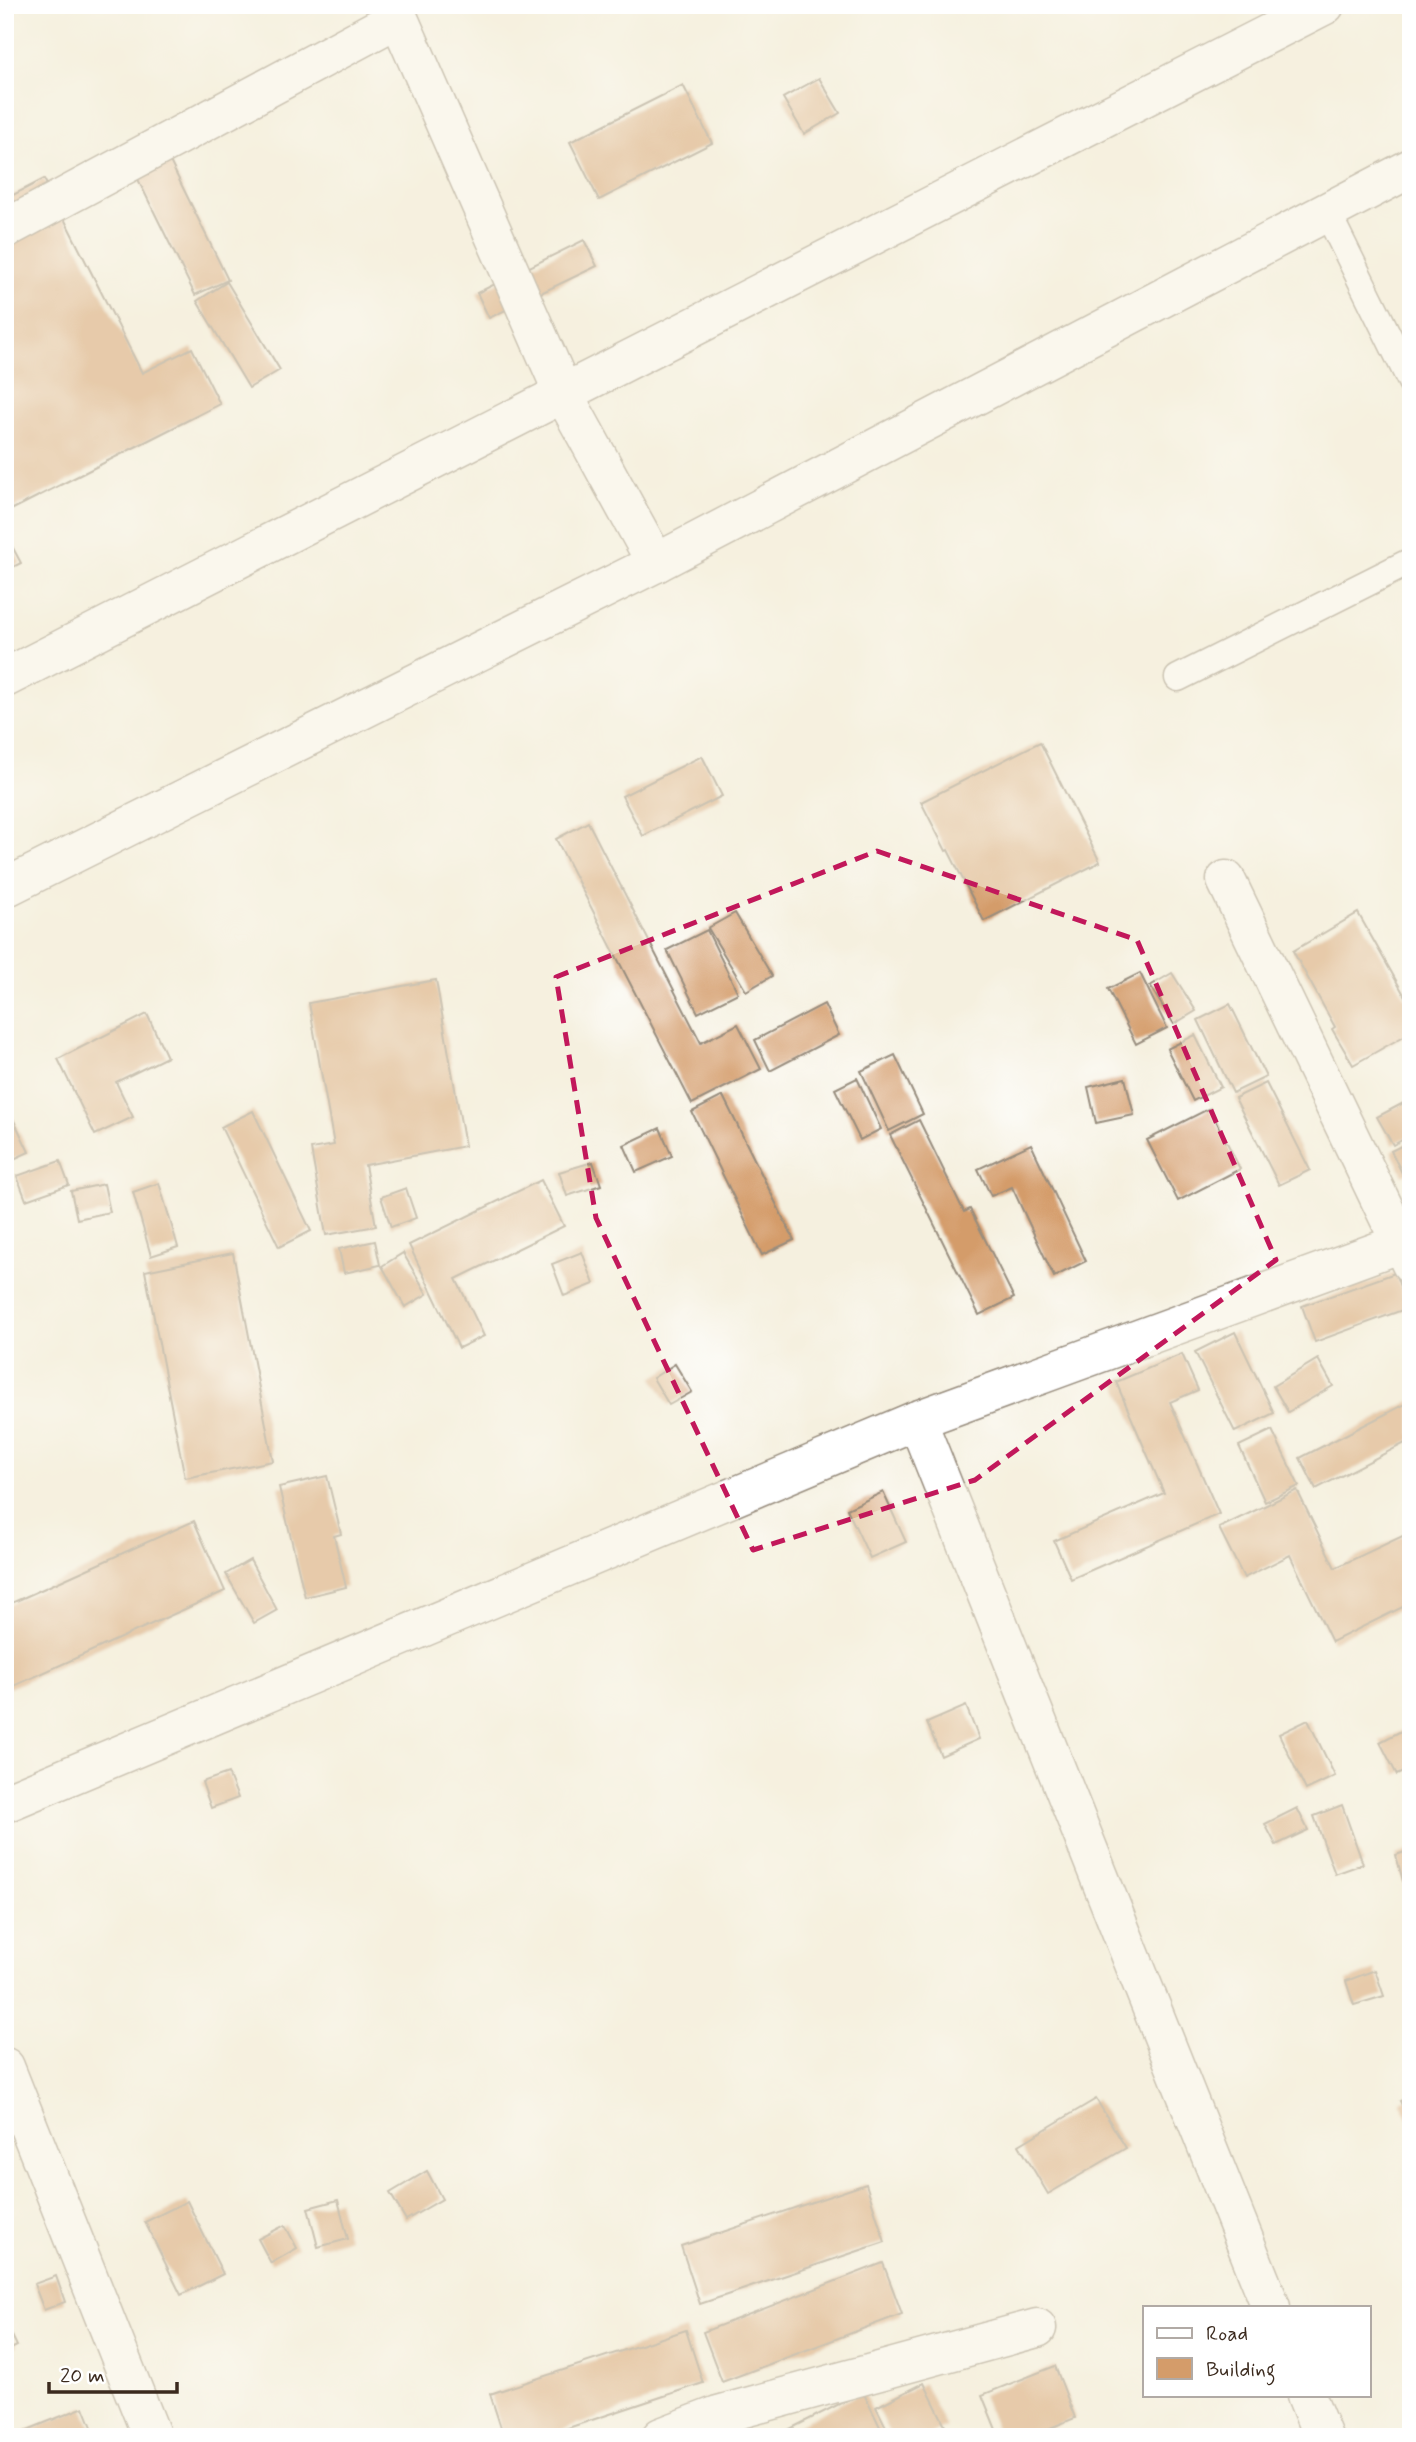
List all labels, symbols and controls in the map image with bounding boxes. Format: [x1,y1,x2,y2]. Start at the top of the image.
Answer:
legend [1143,2306,1370,2396]
text: Road [1206,2320,1248,2348]
scale bar [49,2351,177,2395]
text: Building [1206,2356,1276,2386]
text: 20 m [60,2362,105,2390]

